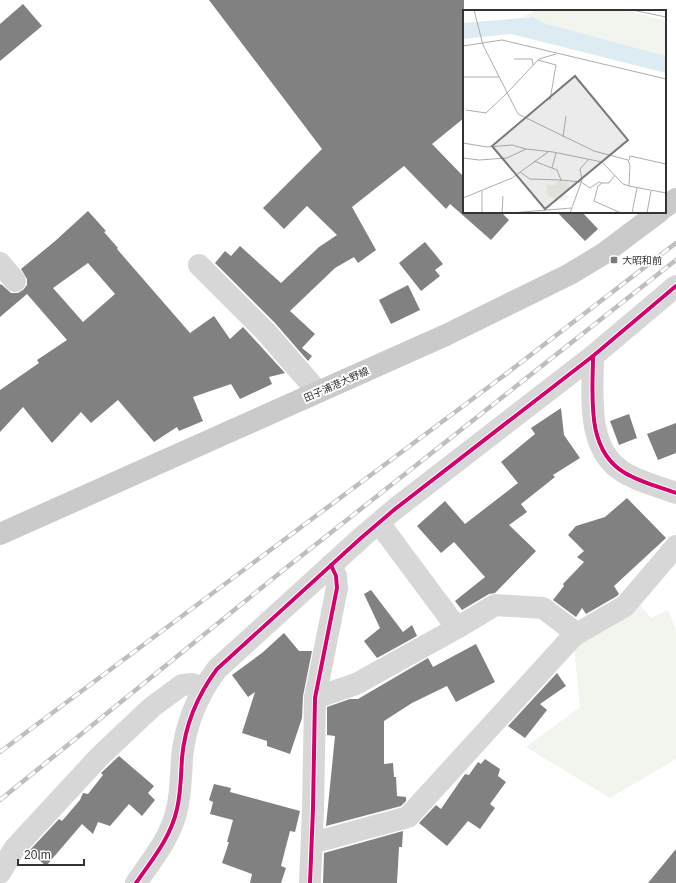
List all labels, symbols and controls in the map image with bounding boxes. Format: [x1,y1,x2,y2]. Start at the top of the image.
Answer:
inset map [463,10,666,213]
marker: 大昭和前 [609,255,619,265]
place label: 大昭和前 [622,255,662,266]
street label: 田子浦港大野線 [302,365,370,404]
scale bar [18,841,84,867]
text: 20 m [24,848,51,862]

